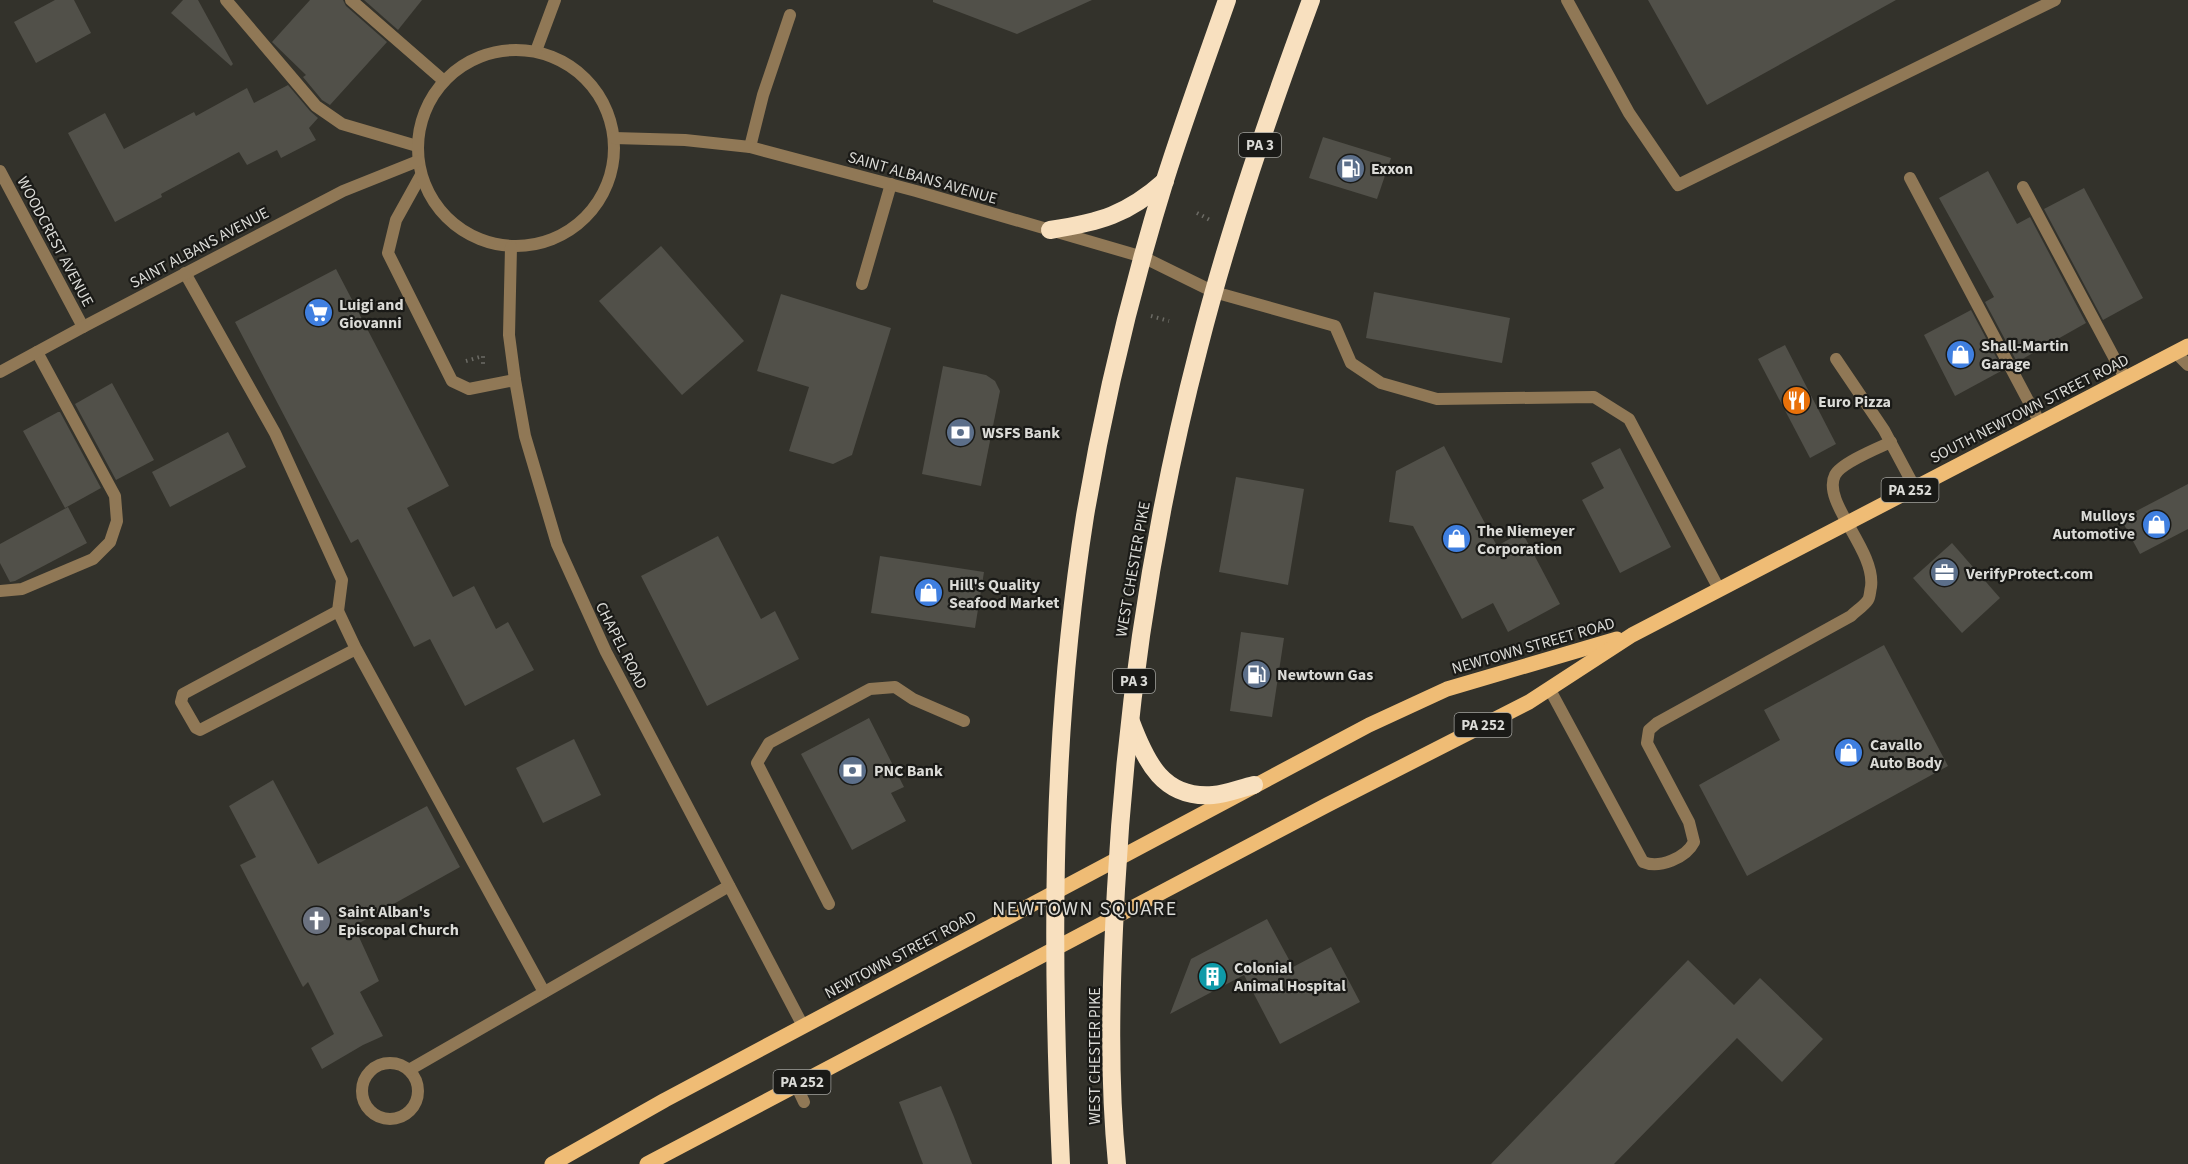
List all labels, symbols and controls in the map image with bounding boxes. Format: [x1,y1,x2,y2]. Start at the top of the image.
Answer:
road number: PA 3 [1239,133,1281,157]
street label: SAINT ALBANS AVENUE [845,146,1000,210]
fuel station icon: Exxon [1334,152,1366,184]
place label: Exxon [1371,158,1413,180]
street label: WOODCREST AVENUE [11,173,99,310]
street label: SAINT ALBANS AVENUE [126,202,273,294]
place label: Luigi and Giovanni [339,294,404,334]
supermarket icon: Luigi and Giovanni [302,297,334,329]
place label: Shall-Martin Garage [1981,335,2069,375]
shop icon: Shall-Martin Garage [1944,338,1976,370]
street label: SOUTH NEWTOWN STREET ROAD [1926,349,2133,469]
restaurant icon: Euro Pizza [1781,385,1813,417]
place label: Euro Pizza [1818,391,1891,413]
bank icon: WSFS Bank [945,416,977,448]
place label: WSFS Bank [982,422,1060,444]
road number: PA 252 [1882,478,1938,502]
street label: WEST CHESTER PIKE [1110,500,1156,639]
place label: Mulloys Automotive [2052,505,2135,545]
shop icon: Mulloys Automotive [2140,508,2172,540]
place label: The Niemeyer Corporation [1477,520,1575,560]
shop icon: The Niemeyer Corporation [1440,523,1472,555]
office icon: VerifyProtect.com [1929,557,1961,589]
place label: VerifyProtect.com [1965,563,2093,585]
place label: Hill's Quality Seafood Market [949,574,1059,614]
shop icon: Hill's Quality Seafood Market [912,577,944,609]
street label: CHAPEL ROAD [590,598,653,693]
street label: NEWTOWN STREET ROAD [1449,612,1618,680]
fuel station icon: Newtown Gas [1240,658,1272,690]
place label: Newtown Gas [1277,664,1373,686]
road number: PA 3 [1113,669,1155,693]
road number: PA 252 [1454,713,1512,737]
place label: Cavallo Auto Body [1869,734,1943,774]
shop icon: Cavallo Auto Body [1833,737,1865,769]
bank icon: PNC Bank [837,754,869,786]
place label: PNC Bank [874,760,943,782]
district label: NEWTOWN SQUARE [992,895,1178,923]
place label: Saint Alban's Episcopal Church [338,901,459,941]
church icon: Saint Alban's Episcopal Church [301,904,333,936]
street label: NEWTOWN STREET ROAD [821,905,980,1004]
place label: Colonial Animal Hospital [1233,957,1346,997]
building icon: Colonial Animal Hospital [1197,960,1229,992]
street label: WEST CHESTER PIKE [1084,987,1106,1125]
road number: PA 252 [774,1070,830,1094]

